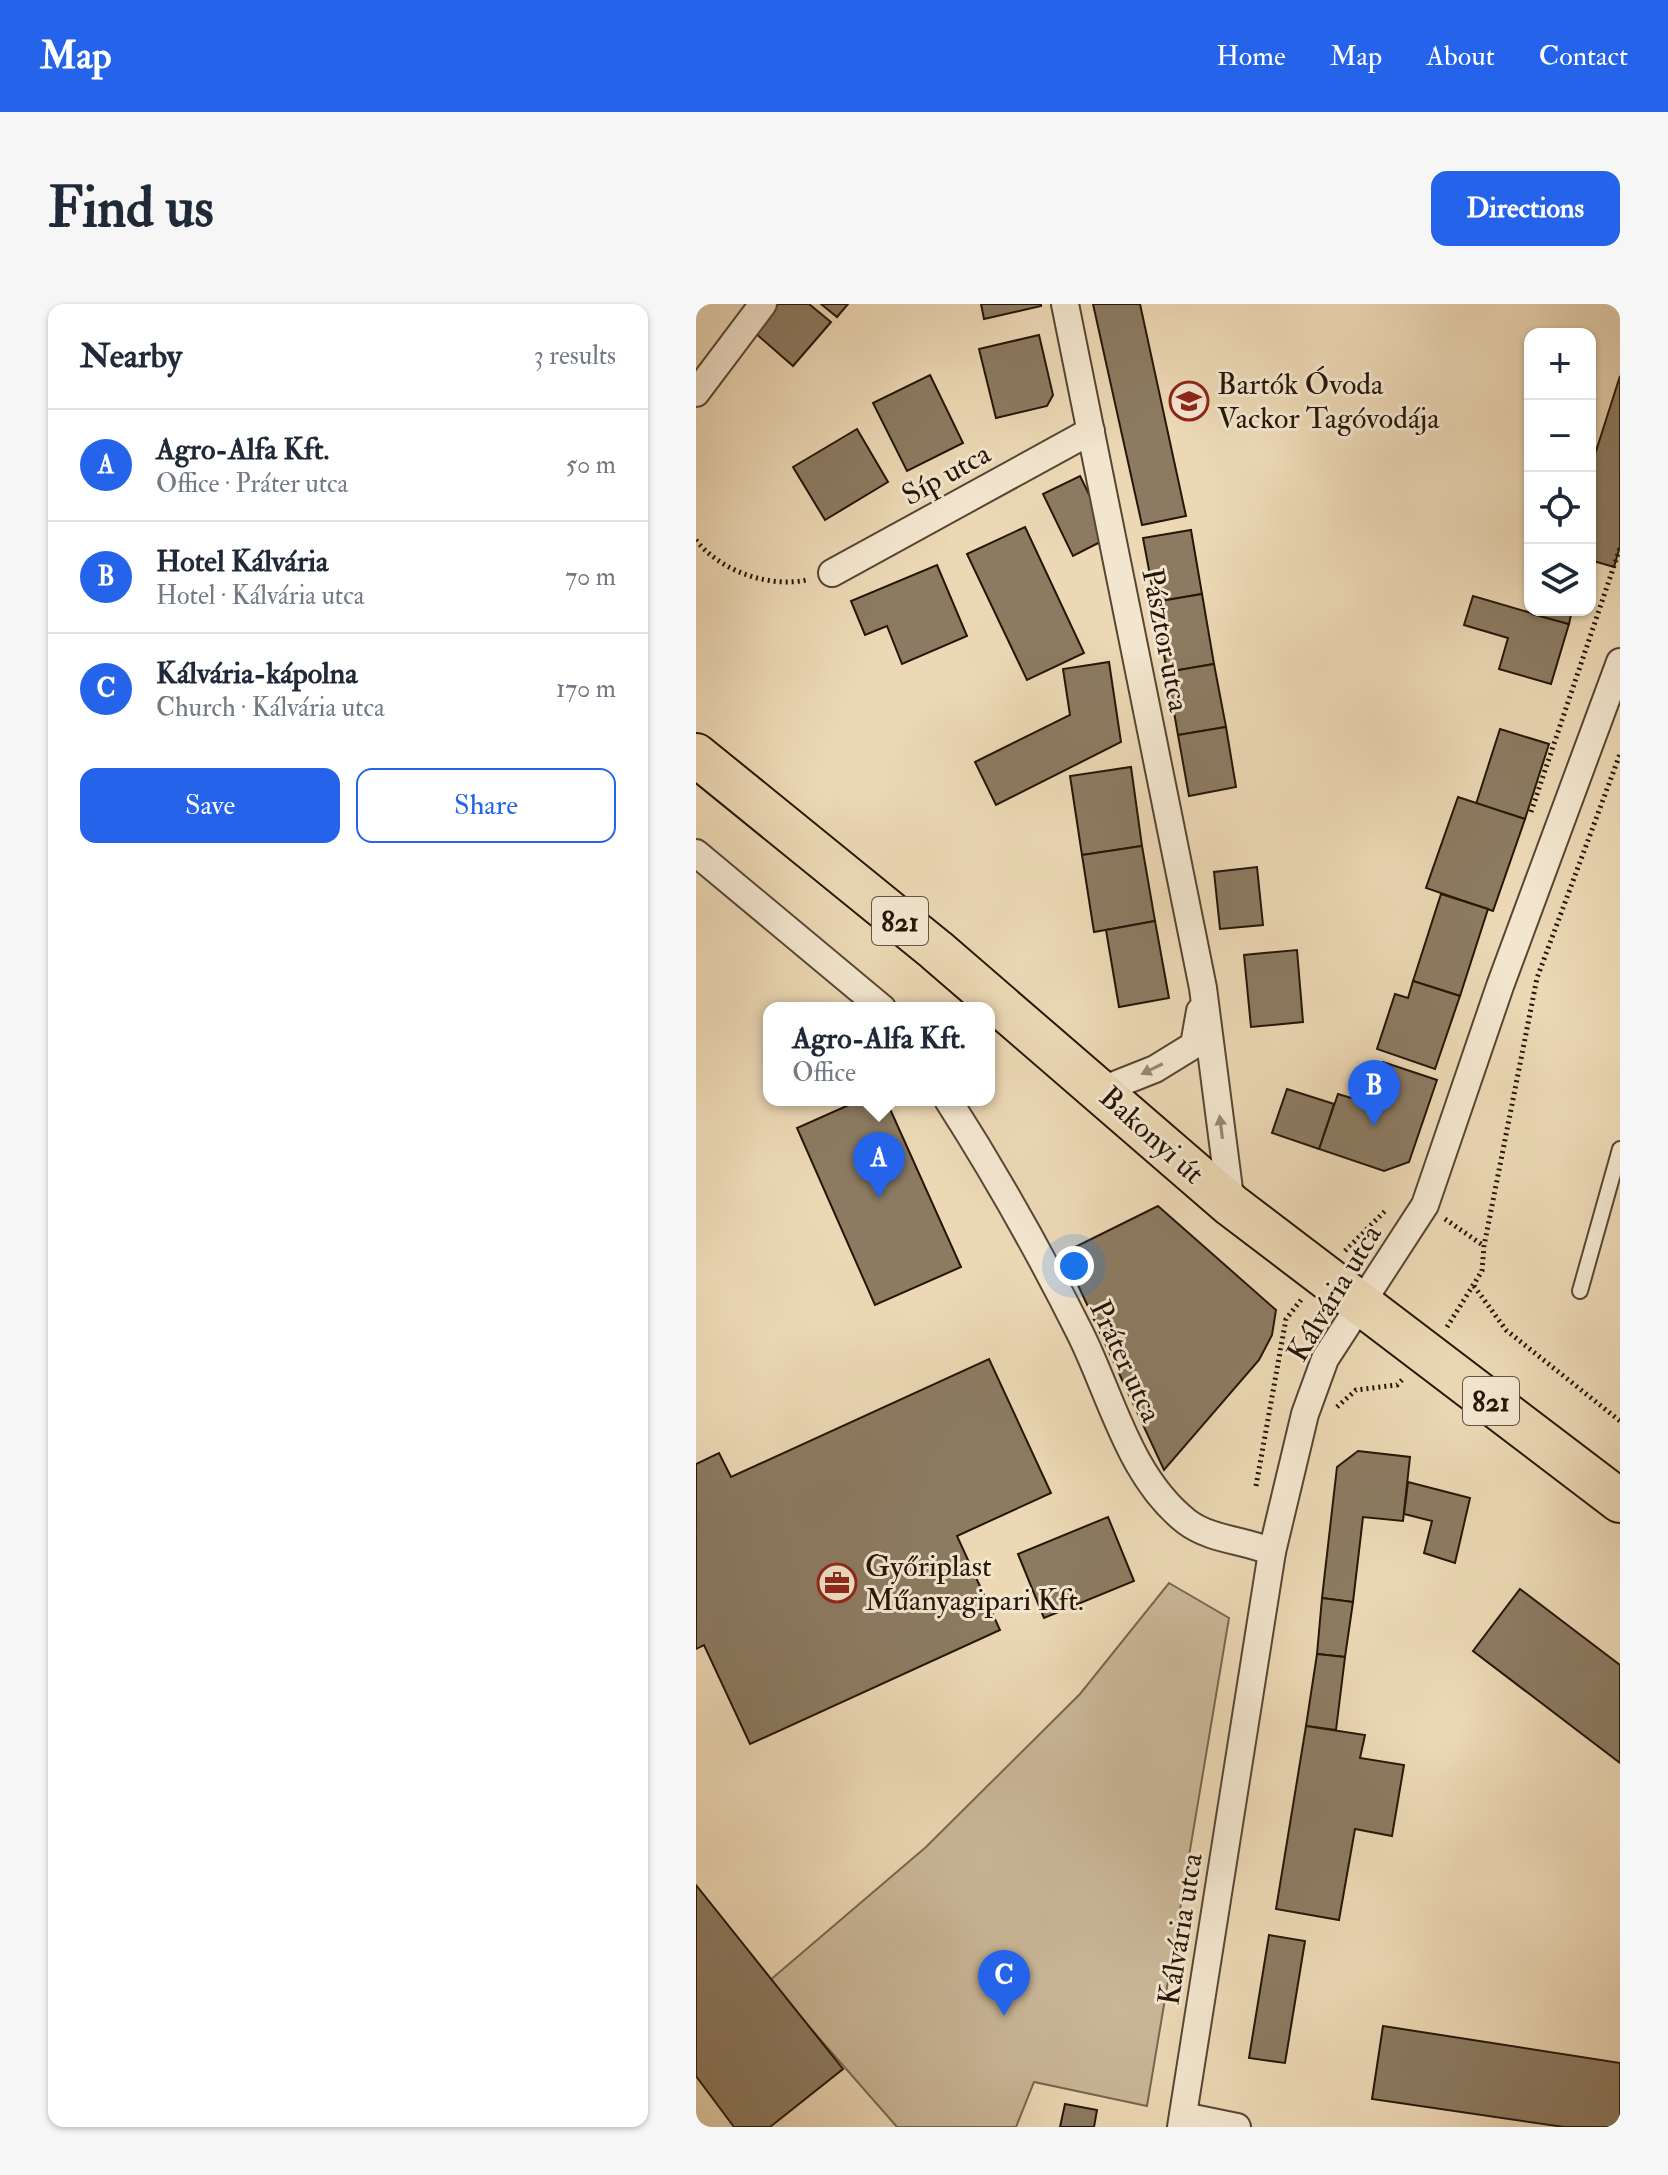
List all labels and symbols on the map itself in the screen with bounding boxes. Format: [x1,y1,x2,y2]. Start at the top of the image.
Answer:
place label: Bartók Óvoda Vackor Tagóvodája [1217,365,1440,437]
school or university icon: Bartók Óvoda Vackor Tagóvodája [1168,380,1210,422]
street label: Síp utca [896,435,998,514]
street label: Pásztor utca [1134,565,1198,715]
road number: 821 [872,897,928,945]
pin: B [1348,1060,1400,1126]
one-way arrow [1141,1062,1164,1076]
street label: Bakonyi út [1092,1079,1212,1192]
one-way arrow [1214,1115,1227,1140]
pin: A [853,1132,905,1198]
street label: Kálvária utca [1279,1217,1390,1368]
your location [1054,1246,1094,1286]
street label: Práter utca [1081,1294,1170,1429]
road number: 821 [1463,1377,1519,1425]
place label: Győriplast Műanyagipari Kft. [865,1548,1084,1619]
office icon: Győriplast Műanyagipari Kft. [816,1562,858,1604]
street label: Kálvária utca [1150,1850,1211,2008]
pin: C [978,1950,1030,2016]

